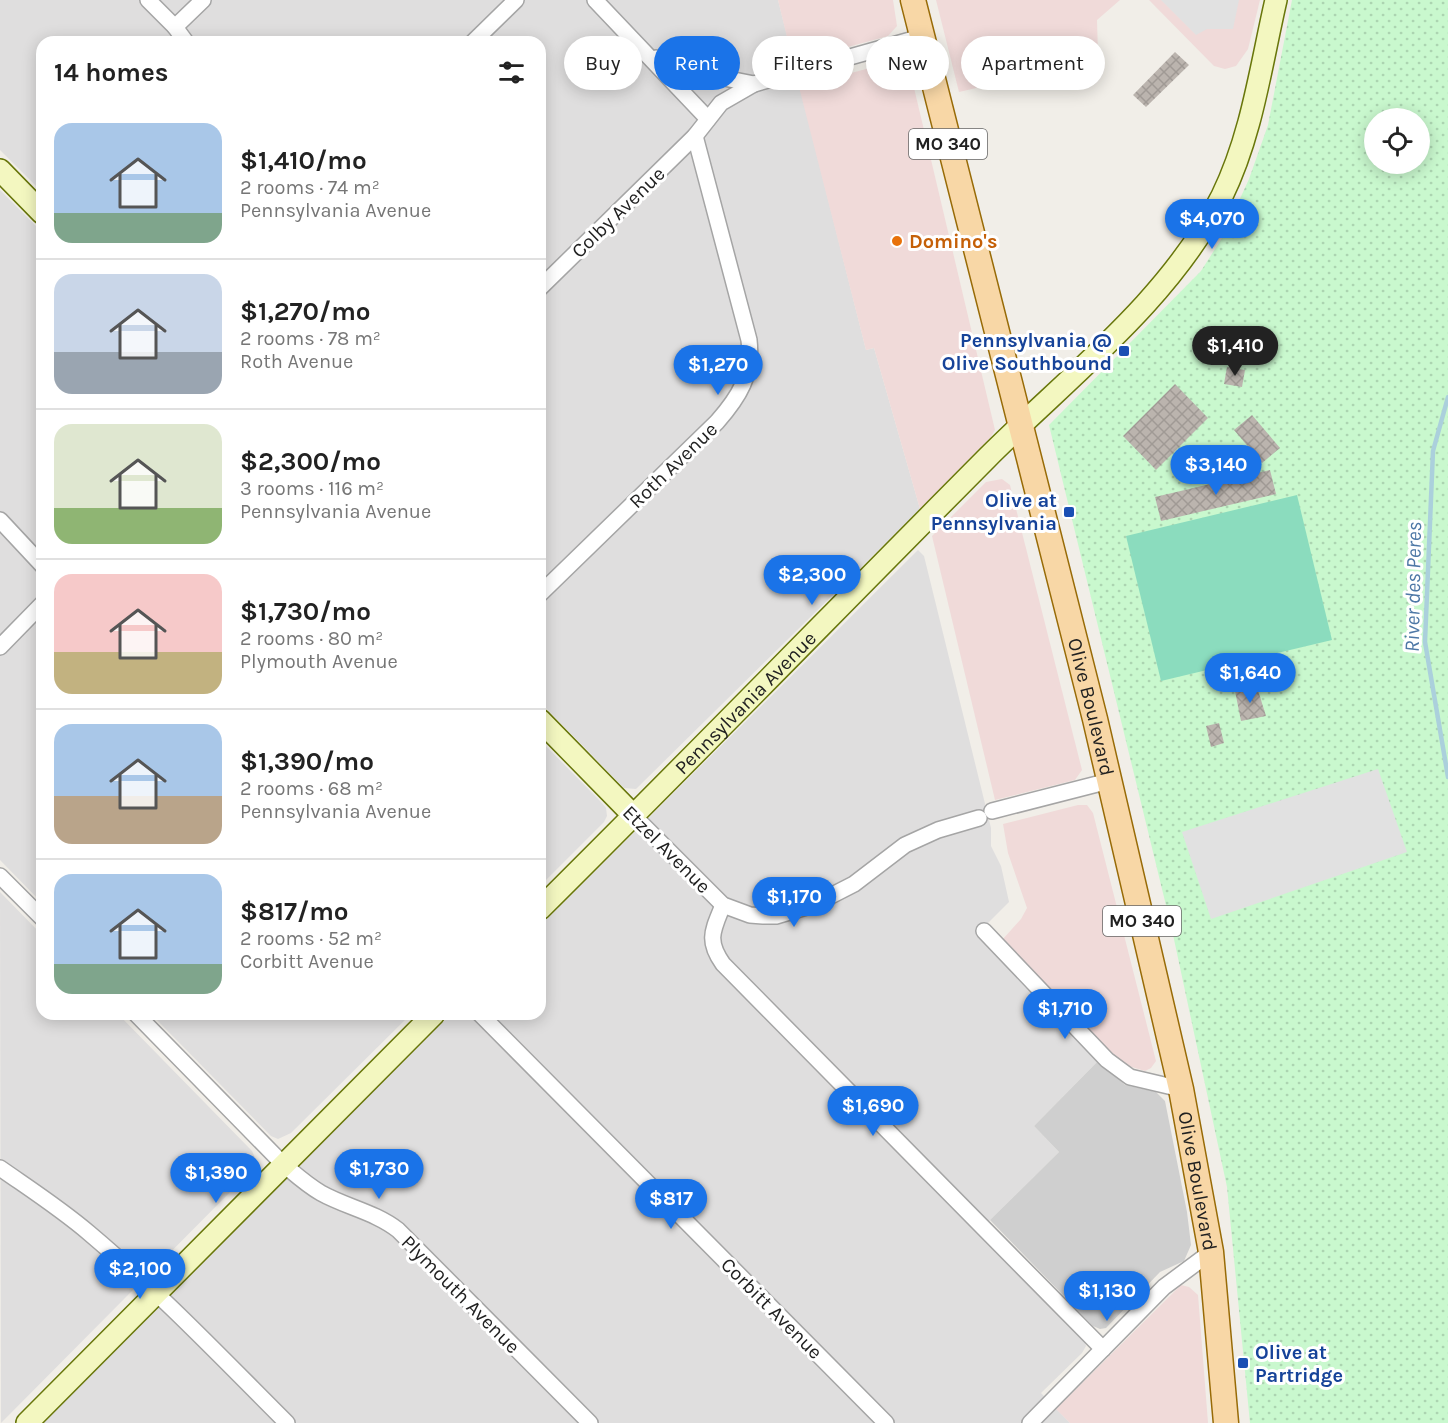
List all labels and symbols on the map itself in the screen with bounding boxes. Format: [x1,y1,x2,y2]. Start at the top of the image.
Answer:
road number: MO 340 [909,129,987,159]
street label: Colby Avenue [567,162,670,262]
pin: $4,070 [1163,199,1261,250]
place label: Domino's [909,230,998,253]
marker: Domino's [890,234,904,248]
pin: $1,410 [1186,326,1284,377]
place label: Pennsylvania @ Olive Southbound [942,329,1112,375]
marker: Pennsylvania @ Olive Southbound [1117,344,1131,358]
pin: $1,270 [669,345,767,396]
street label: Roth Avenue [625,418,722,513]
pin: $3,140 [1167,445,1265,496]
place label: Olive at Pennsylvania [931,489,1057,535]
marker: Olive at Pennsylvania [1062,505,1076,519]
water label: River des Peres [1400,521,1426,653]
pin: $2,300 [763,555,861,606]
street label: Pennsylvania Avenue [670,627,821,779]
street label: Olive Boulevard [1063,636,1119,778]
pin: $1,640 [1201,653,1299,704]
street label: Etzel Avenue [618,801,715,898]
pin: $1,170 [745,877,843,928]
road number: MO 340 [1103,906,1181,936]
pin: $1,710 [1016,989,1114,1040]
pin: $1,690 [824,1086,922,1137]
street label: Olive Boulevard [1173,1110,1222,1253]
pin: $1,730 [330,1149,428,1200]
pin: $1,390 [167,1153,265,1204]
pin: $817 [635,1179,707,1230]
street label: Plymouth Avenue [397,1230,525,1358]
pin: $2,100 [91,1249,189,1300]
street label: Corbitt Avenue [716,1253,827,1364]
pin: $1,130 [1058,1271,1156,1322]
place label: Olive at Partridge [1255,1341,1343,1387]
marker: Olive at Partridge [1236,1356,1250,1370]

